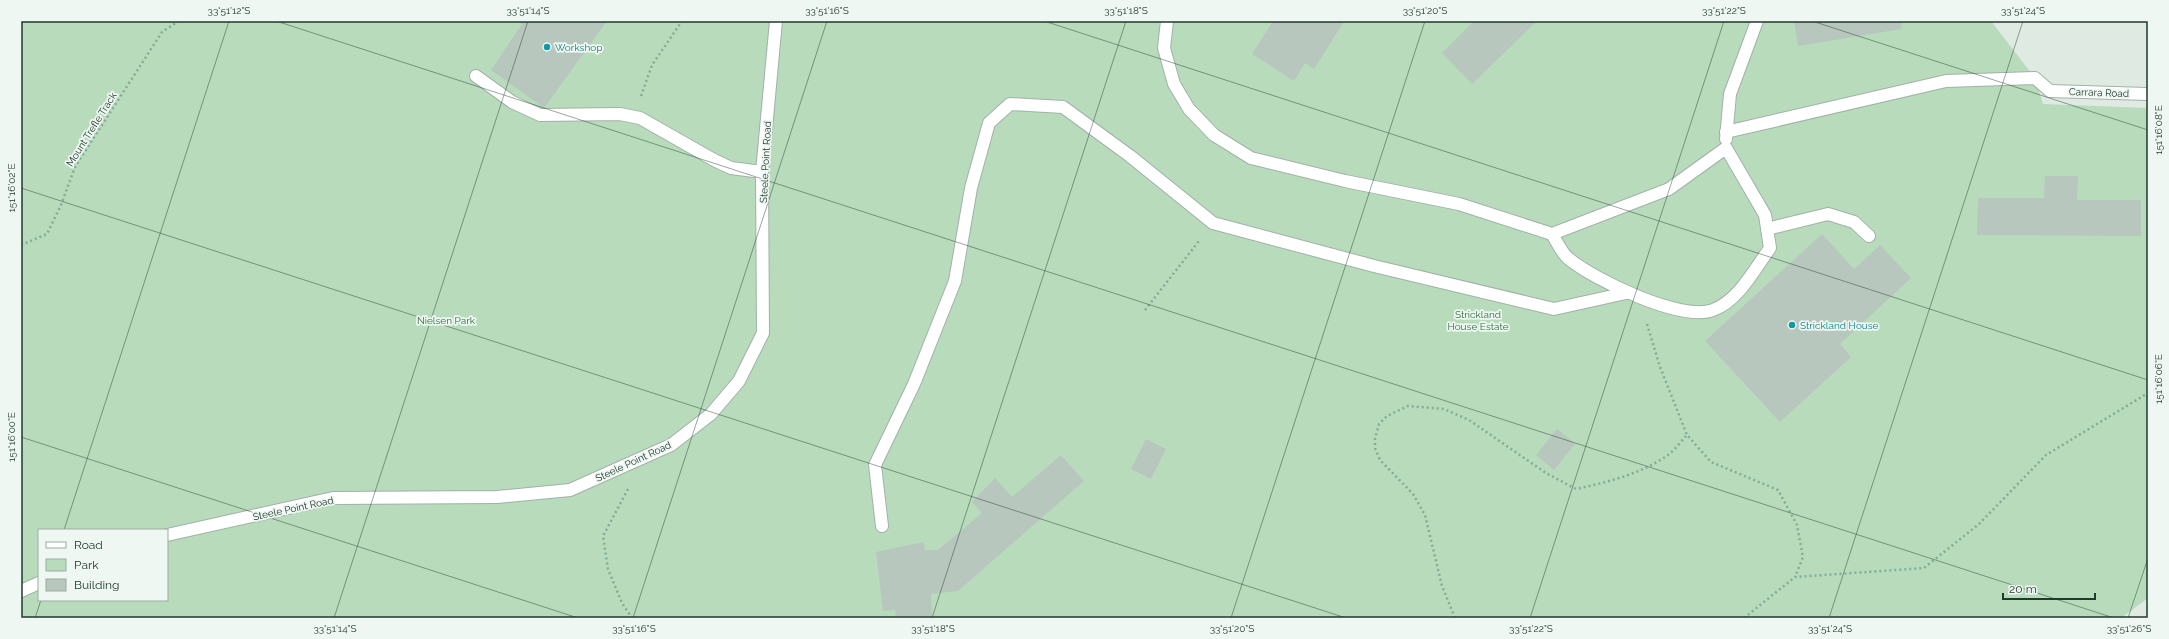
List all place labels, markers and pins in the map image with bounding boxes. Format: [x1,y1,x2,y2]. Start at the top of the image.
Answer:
marker: Workshop [542,42,552,52]
place label: Workshop [555,42,602,53]
marker: Strickland House [1787,320,1797,330]
place label: Strickland House [1800,320,1879,331]

